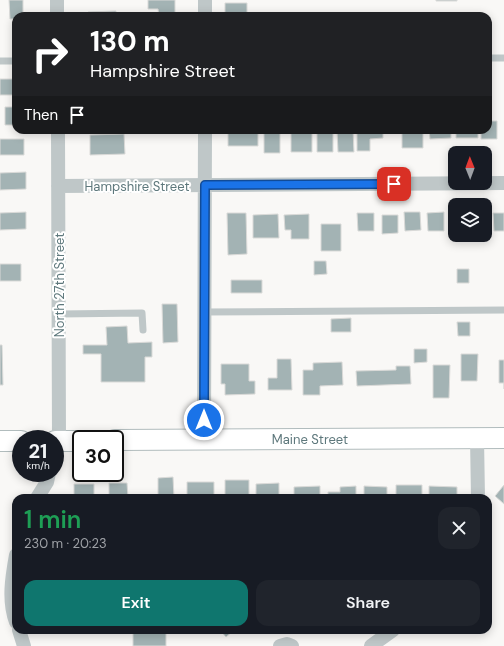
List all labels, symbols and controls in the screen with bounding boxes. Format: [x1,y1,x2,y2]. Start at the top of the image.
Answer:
text: 130 m [90,23,170,60]
icon: right [24,28,76,80]
text: Hampshire Street [90,59,235,83]
icon: arrive [66,104,88,126]
text: Then [24,105,58,125]
north arrow [448,146,492,190]
map controls [448,146,492,242]
pin [377,167,411,201]
icon: arrive [383,173,405,195]
street label: Hampshire Street [84,178,190,195]
button: layers [448,198,492,242]
street label: North 27th Street [51,233,68,337]
position arrow [183,399,225,441]
speed limit sign: 30 [72,430,124,482]
street label: Maine Street [272,431,348,448]
text: 21 [29,438,47,464]
text: km/h [26,459,50,472]
text: 1 min [24,504,81,535]
button: close [438,507,480,549]
text: 230 m · 20:23 [24,535,107,552]
button: Exit [24,580,248,626]
button: Share [256,580,480,626]

